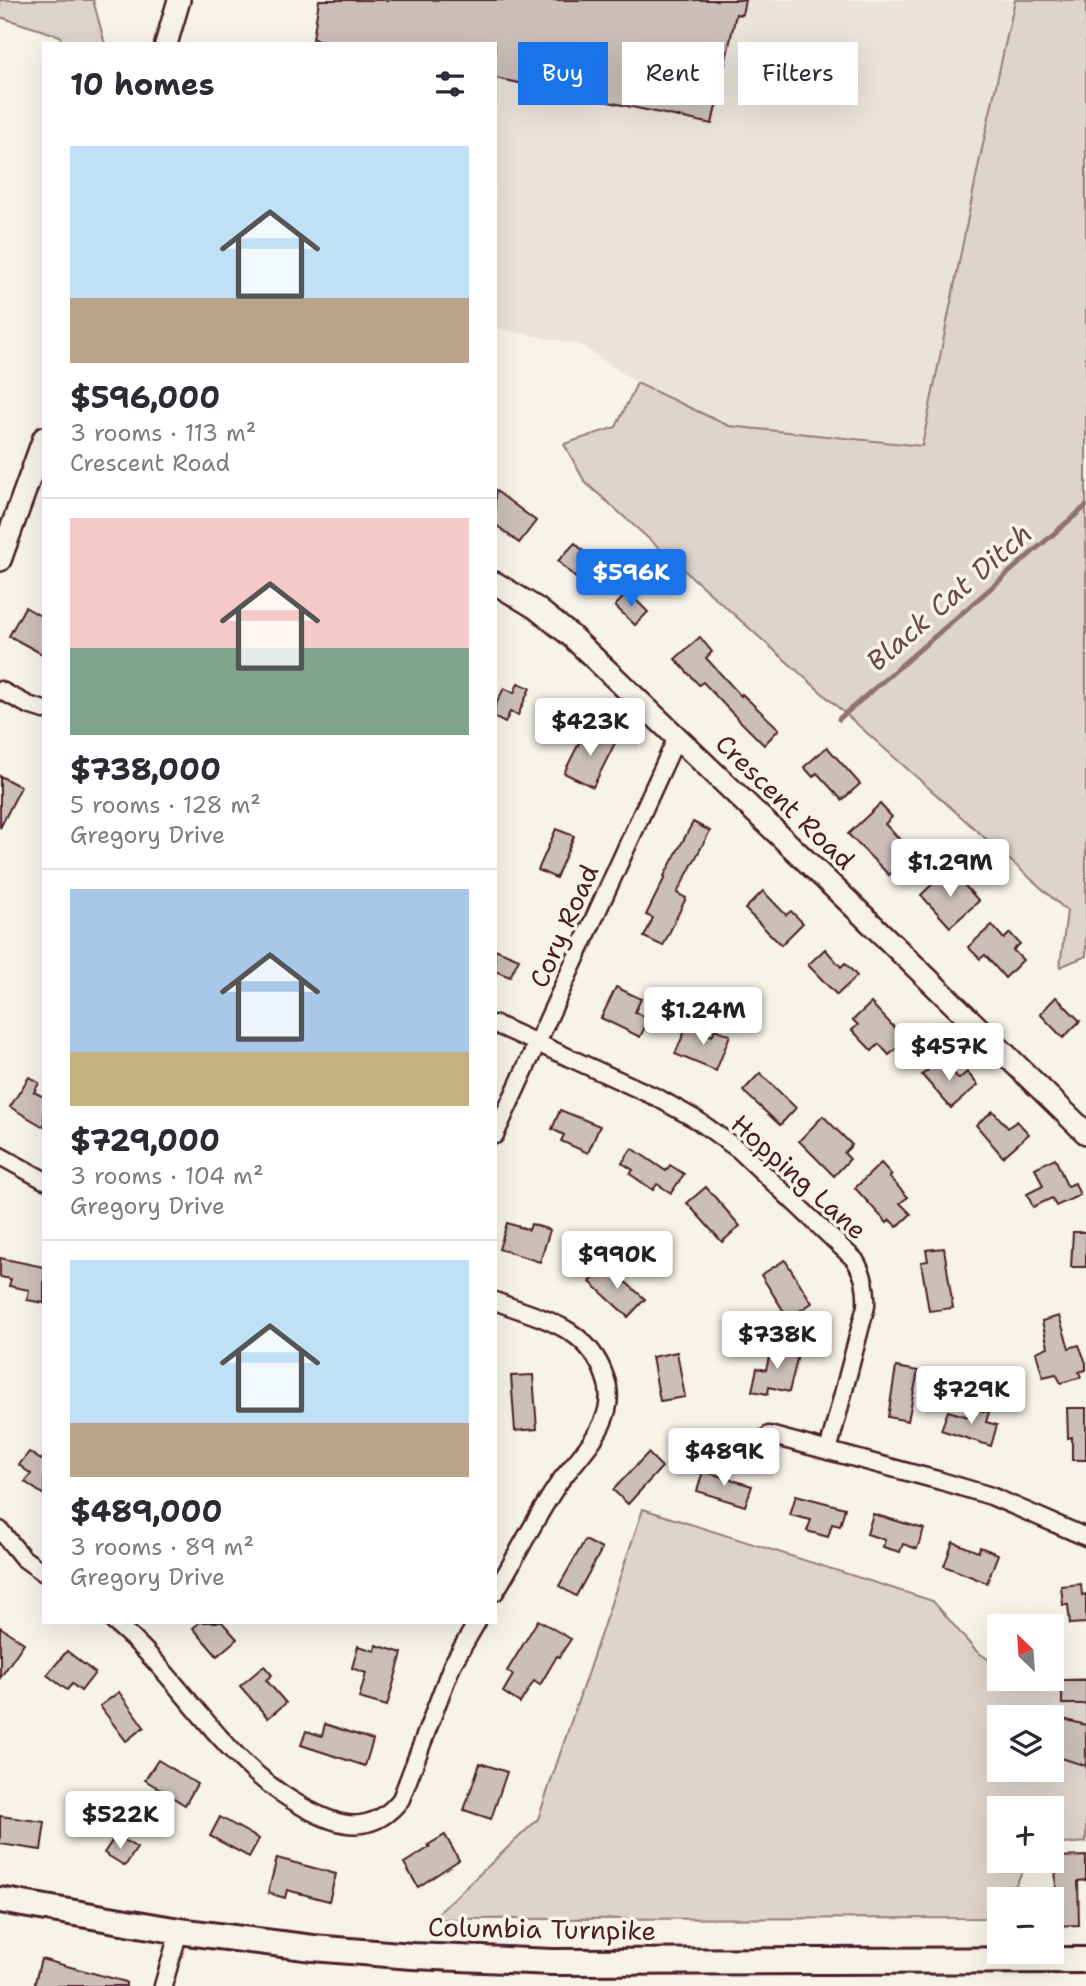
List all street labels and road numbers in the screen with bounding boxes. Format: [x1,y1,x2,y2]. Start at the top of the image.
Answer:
street label: Crescent Road [708,726,863,877]
street label: Cory Road [521,859,606,993]
street label: Hopping Lane [724,1106,875,1247]
street label: Columbia Turnpike [428,1909,656,1948]

